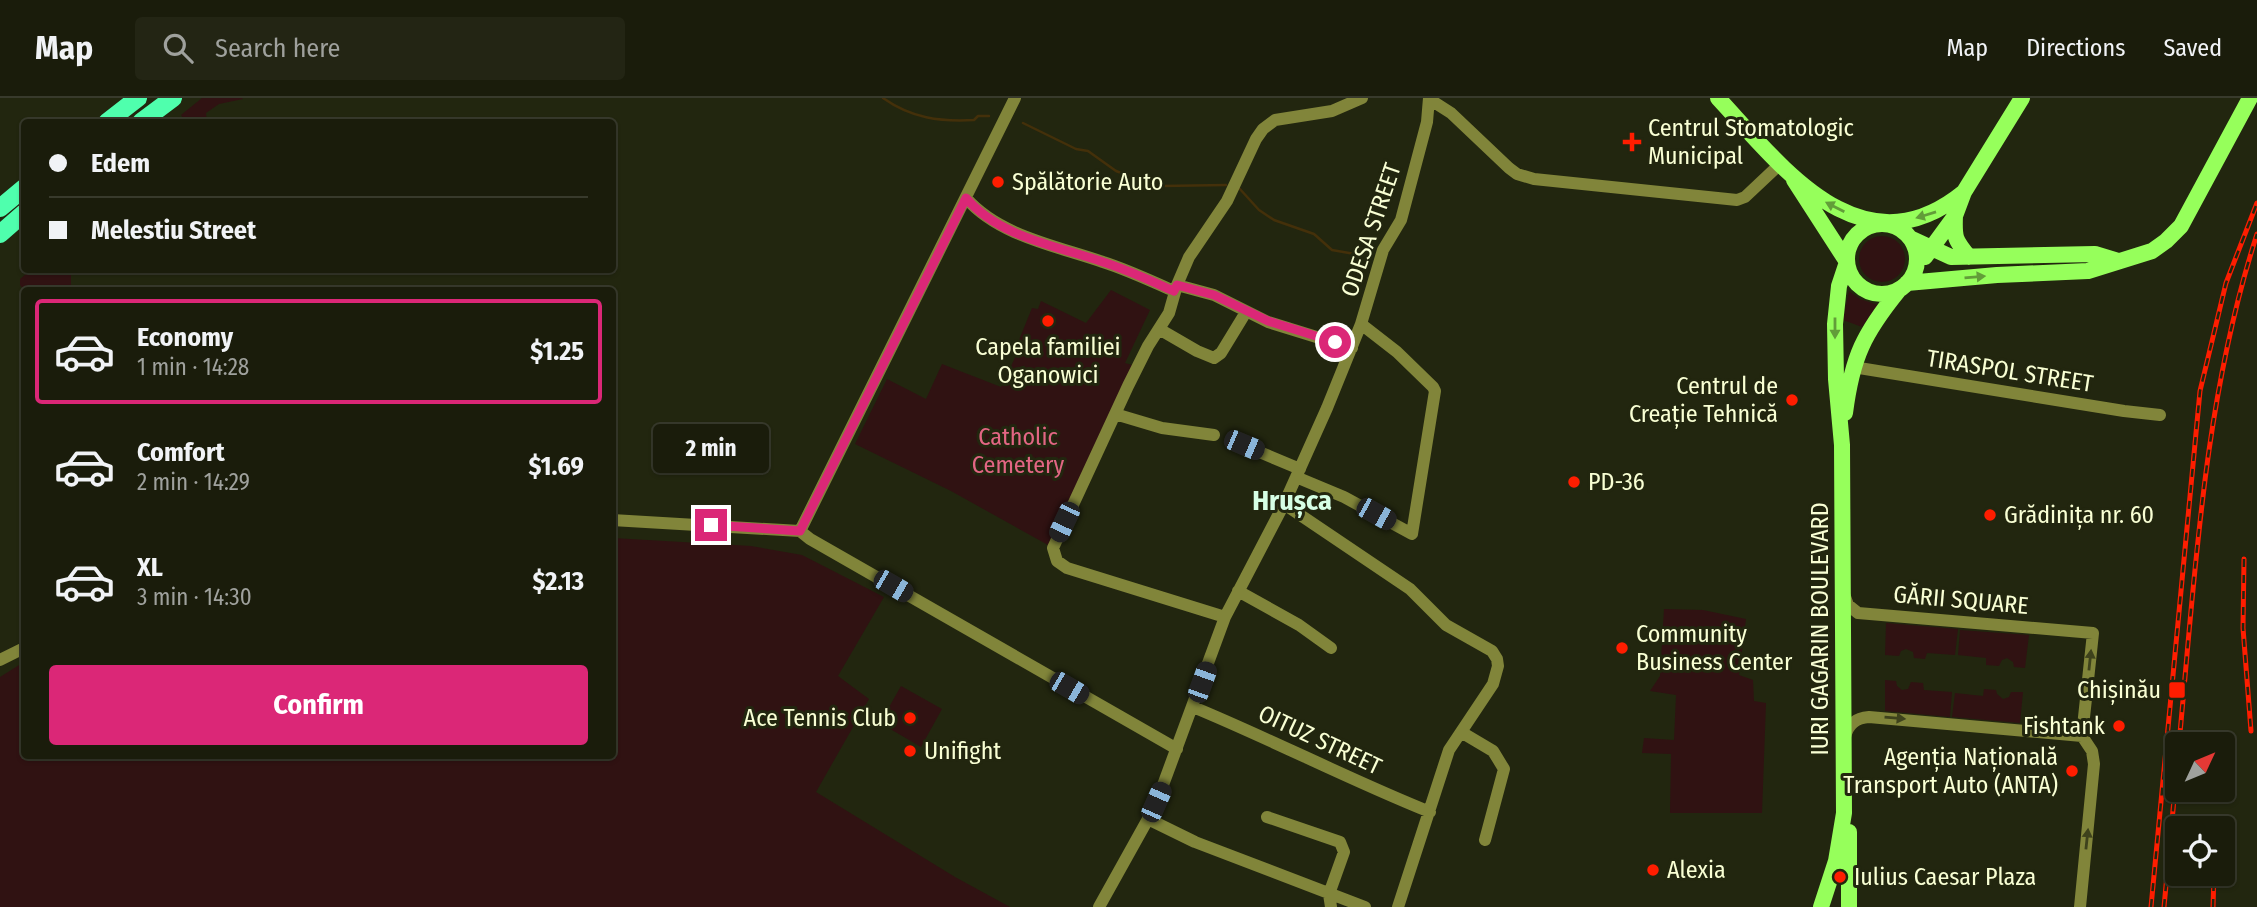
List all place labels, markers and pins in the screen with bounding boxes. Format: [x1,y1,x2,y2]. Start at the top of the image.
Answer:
place label: Centrul Stomatologic Municipal [1648,114,1854,170]
marker: Centrul Stomatologic Municipal [1622,132,1642,152]
place label: Spălătorie Auto [1012,168,1163,196]
marker: Spălătorie Auto [990,174,1006,190]
marker: Capela familiei Oganowici [1040,313,1056,329]
place label: Capela familiei Oganowici [975,333,1121,389]
place label: Centrul de Creație Tehnică [1629,372,1778,429]
marker: Centrul de Creație Tehnică [1784,392,1800,408]
place label: PD-36 [1588,468,1645,496]
marker: PD-36 [1566,474,1582,490]
place label: Grădinița nr. 60 [2004,501,2154,530]
marker: Grădinița nr. 60 [1982,507,1998,523]
place label: Community Business Center [1636,620,1793,676]
marker: Community Business Center [1614,640,1630,656]
place label: Chișinău [2077,676,2161,705]
marker: Chișinău [2167,680,2187,700]
place label: Ace Tennis Club [744,704,896,732]
marker: Ace Tennis Club [902,710,918,726]
place label: Fishtank [2023,712,2106,740]
marker: Fishtank [2111,718,2127,734]
place label: Unifight [924,737,1001,765]
marker: Unifight [902,743,918,759]
place label: Agenția Națională Transport Auto (ANTA) [1843,743,2058,799]
marker: Agenția Națională Transport Auto (ANTA) [2064,763,2080,779]
place label: Alexia [1667,856,1726,884]
marker: Alexia [1645,862,1661,878]
place label: Iulius Caesar Plaza [1854,863,2036,891]
marker: Iulius Caesar Plaza [1832,869,1848,885]

